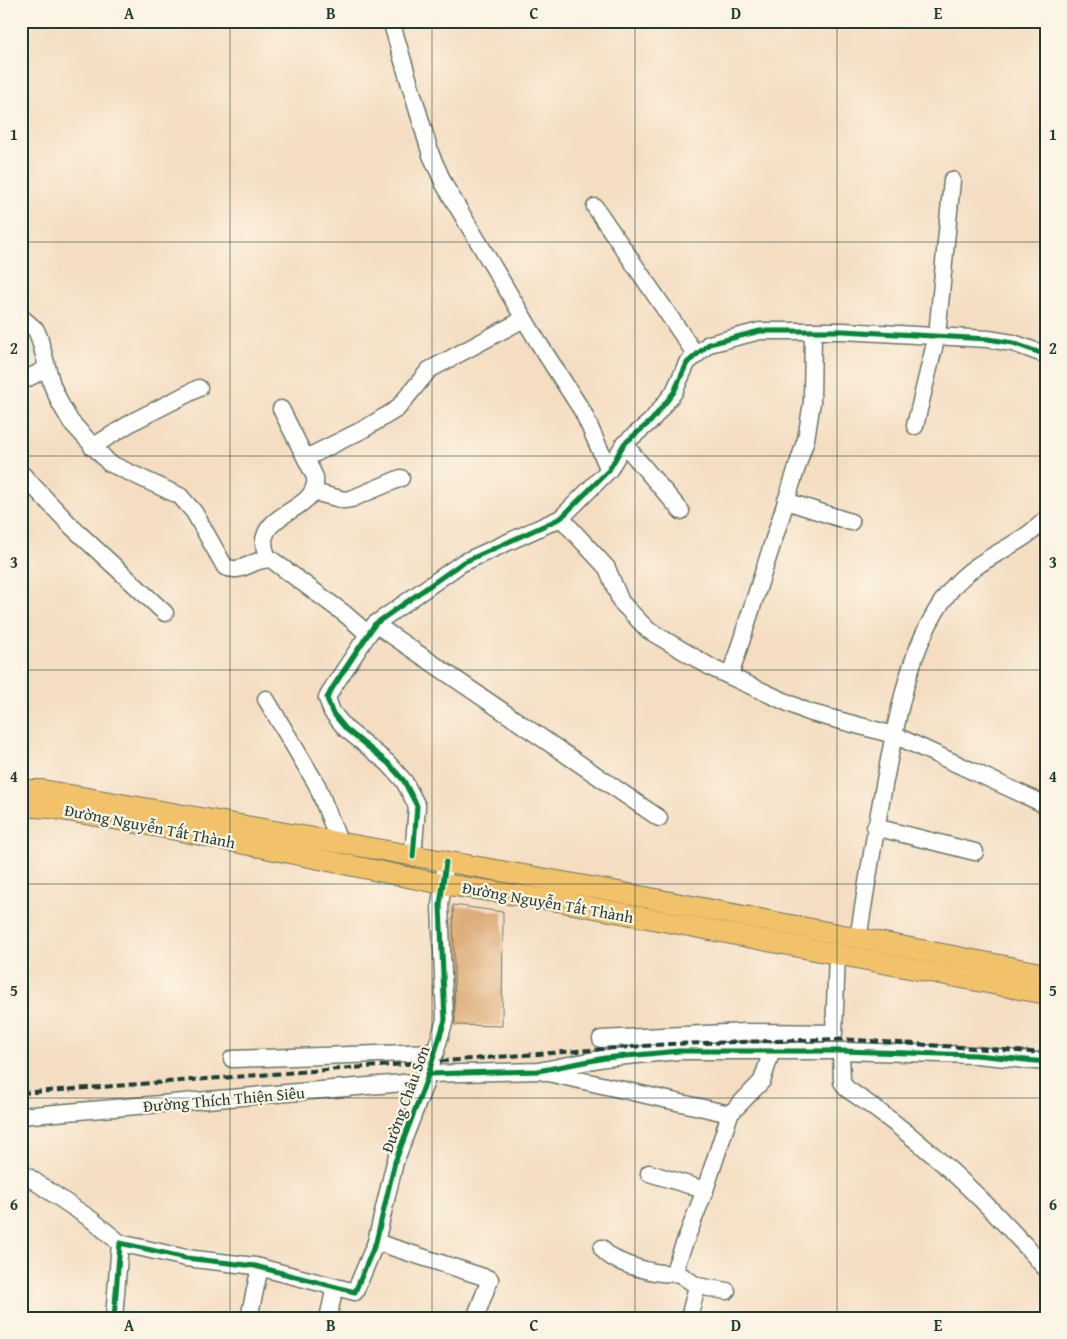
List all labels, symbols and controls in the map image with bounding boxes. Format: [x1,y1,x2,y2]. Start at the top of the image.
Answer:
text: A [124,1,135,25]
text: B [326,1,336,25]
text: C [529,1,539,25]
text: D [731,1,741,25]
text: E [934,1,943,25]
text: 1 [10,122,18,146]
text: 1 [1049,122,1057,146]
text: 2 [10,336,18,360]
text: 2 [1049,336,1057,360]
text: 3 [10,550,18,574]
text: 3 [1049,550,1057,574]
text: 4 [10,764,18,788]
text: 4 [1049,764,1057,788]
street label: Đường Nguyễn Tất Thành [63,798,237,854]
street label: Đường Nguyễn Tất Thành [461,875,636,929]
text: 5 [10,978,18,1002]
text: 5 [1049,978,1057,1002]
street label: Đường Châu Sơn [375,1042,435,1156]
street label: Đường Thích Thiện Siêu [142,1080,306,1118]
text: 6 [10,1192,18,1216]
text: 6 [1049,1192,1057,1216]
text: A [124,1313,135,1337]
text: B [326,1313,336,1337]
text: C [529,1313,539,1337]
text: D [731,1313,741,1337]
text: E [934,1313,943,1337]

